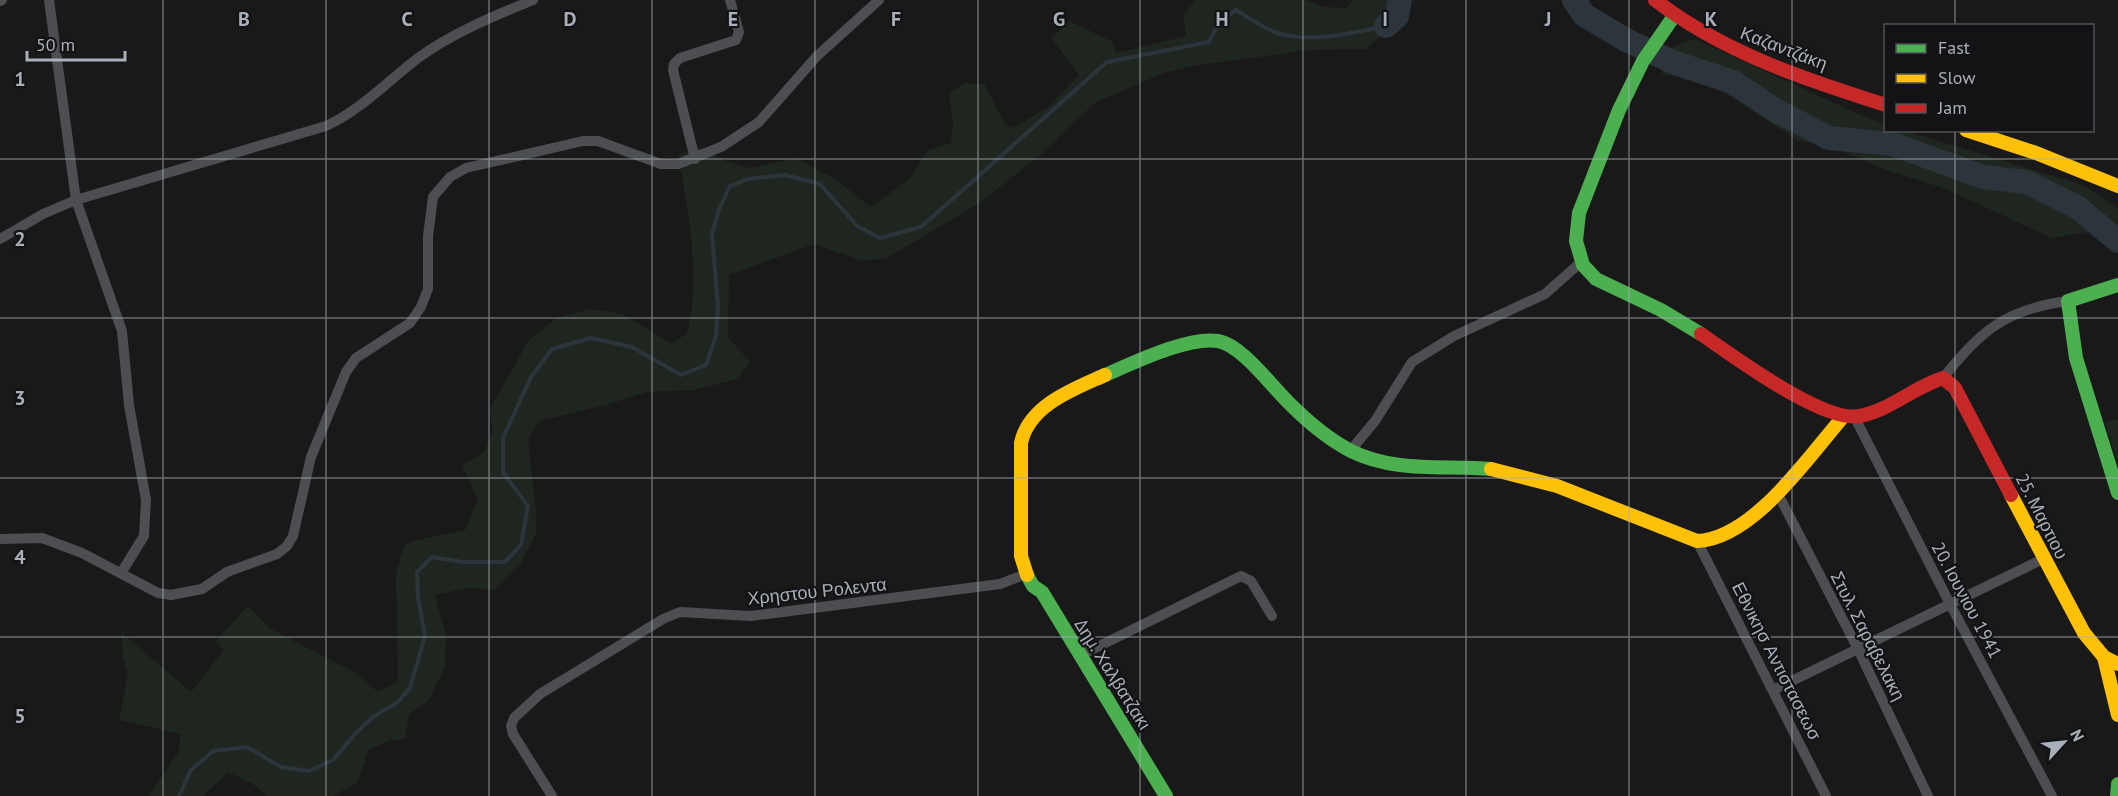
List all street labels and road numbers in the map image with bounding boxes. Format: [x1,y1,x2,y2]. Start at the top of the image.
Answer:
street label: Καζαντζάκη [1737,21,1831,75]
street label: 25. Μαρτιου [2011,469,2073,563]
street label: 20. Ιουνιου 1941 [1927,538,2007,662]
street label: Στυλ. Σαραβελακη [1825,567,1911,705]
street label: Χρηστου Ρολεντα [746,572,888,610]
street label: Εθνικησ Αντιστασεωσ [1727,578,1827,744]
street label: Δημ. Χαλβατζακι [1070,614,1156,734]

